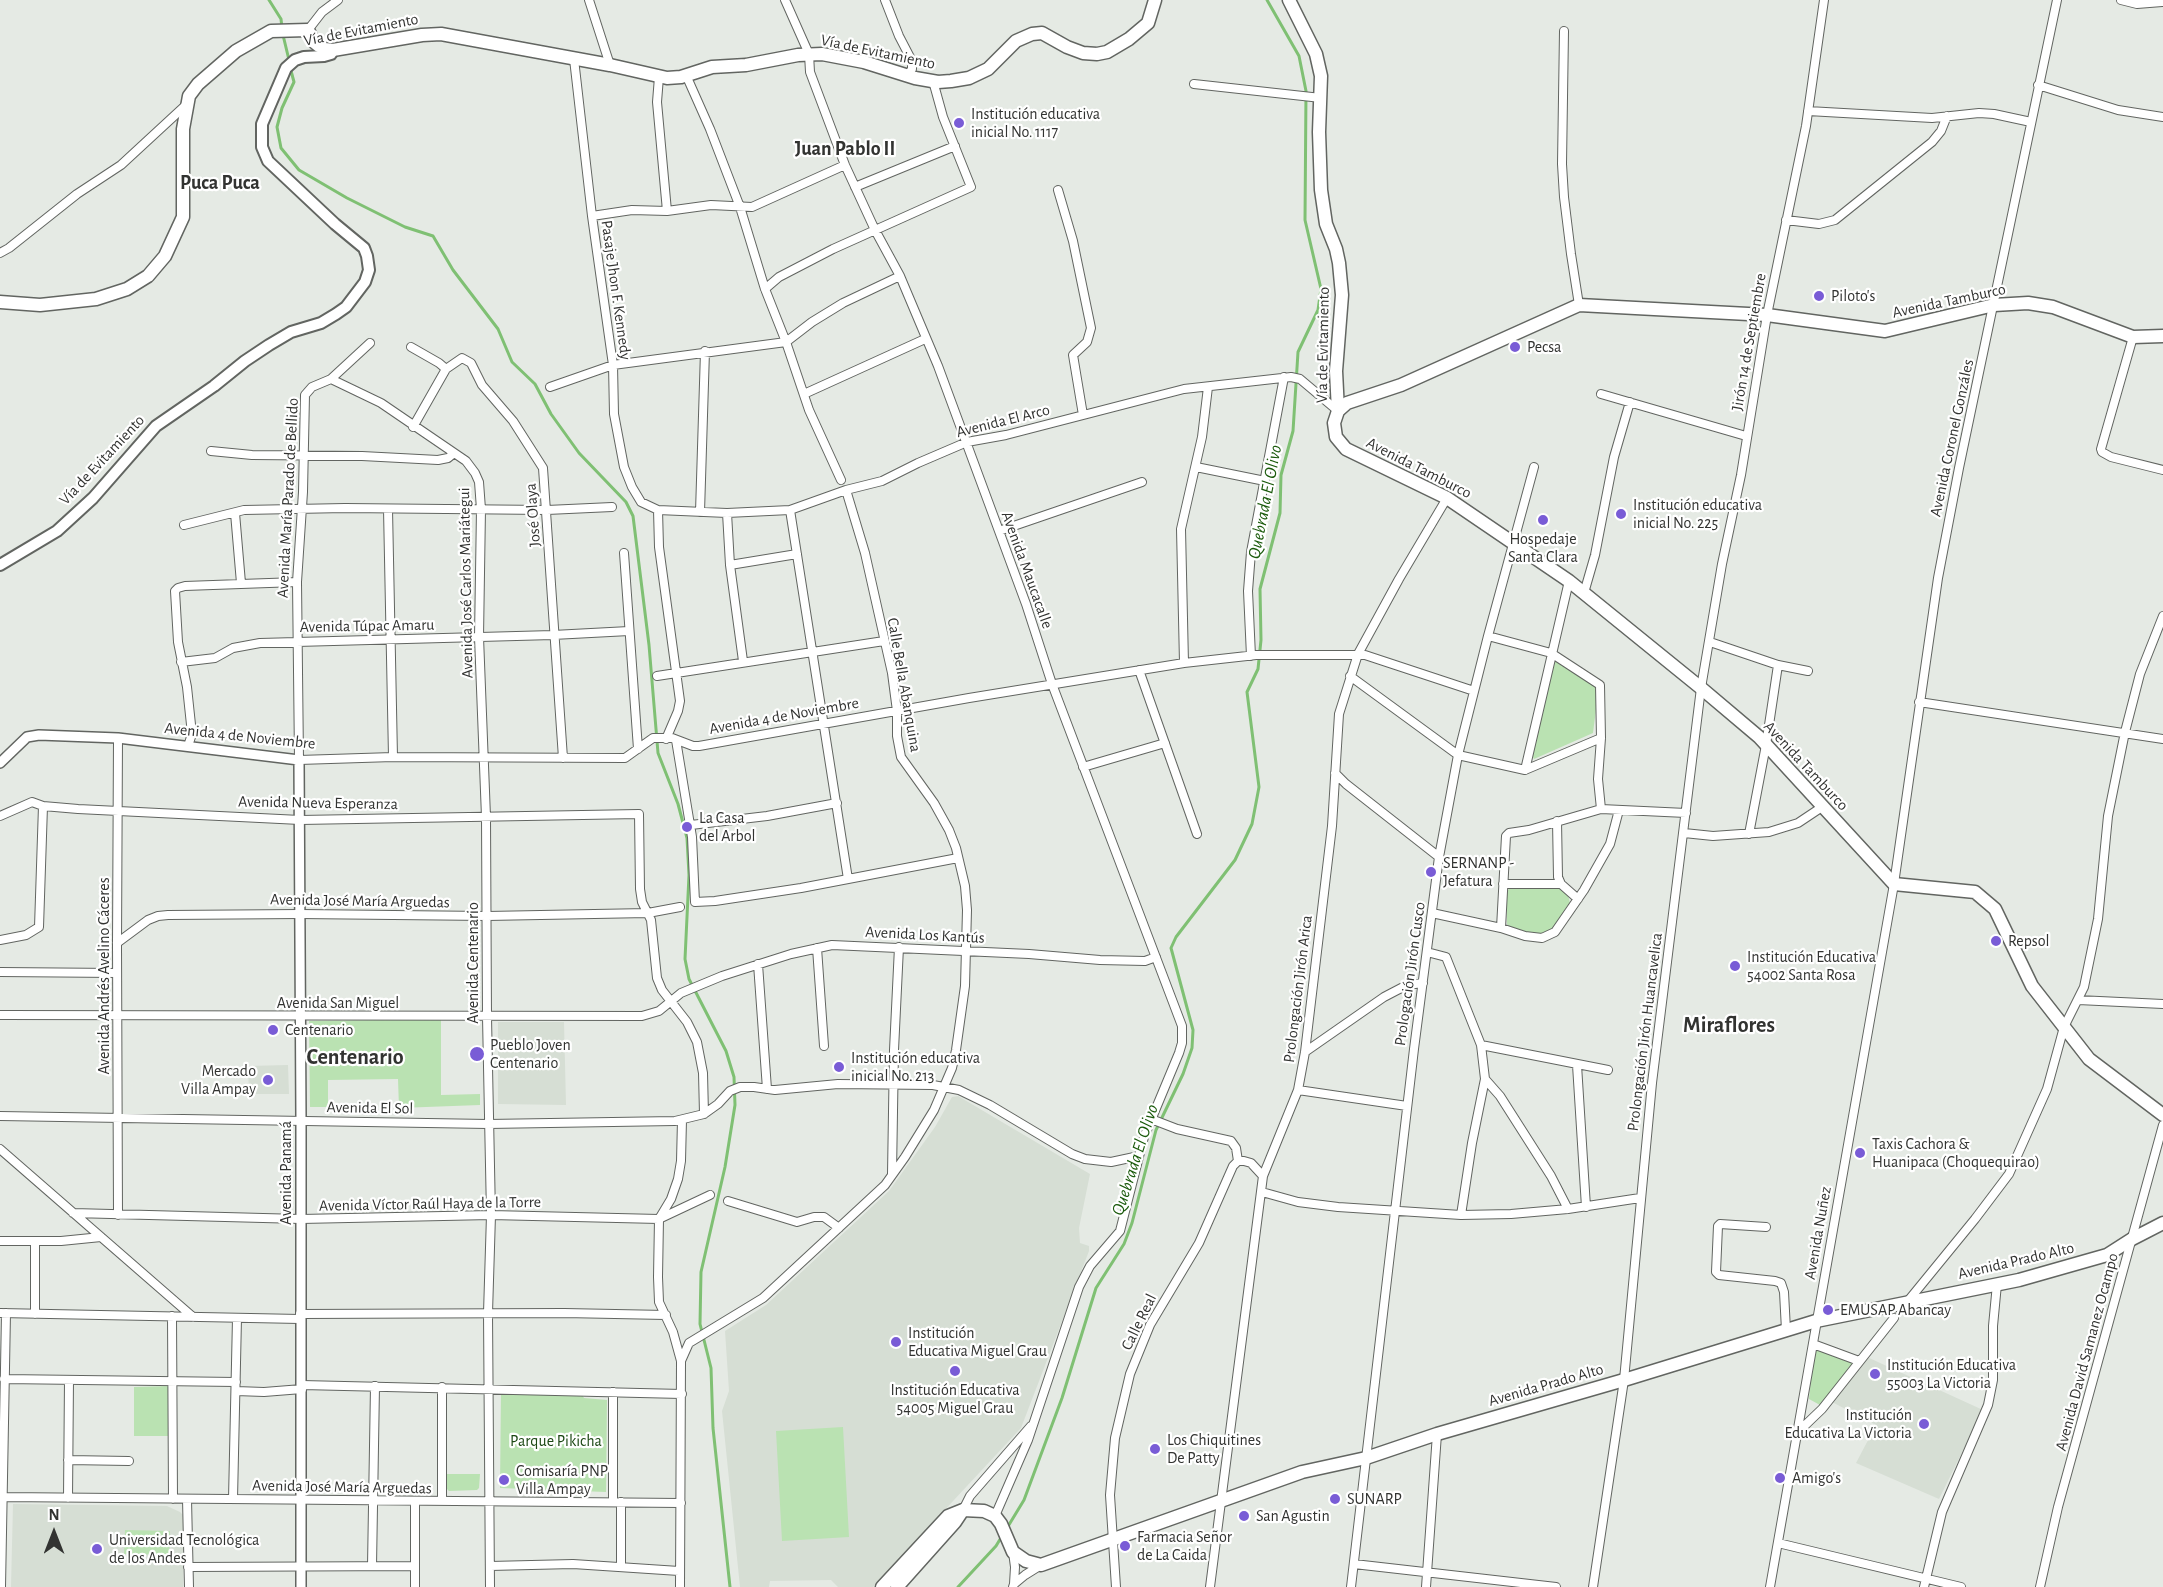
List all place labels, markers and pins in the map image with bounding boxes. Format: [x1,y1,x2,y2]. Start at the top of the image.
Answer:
place label: Institución educativa inicial No. 1117 [971,104,1100,142]
marker: Institución educativa inicial No. 1117 [952,116,966,130]
place label: Piloto's [1831,286,1875,306]
marker: Piloto's [1812,289,1826,303]
place label: Pecsa [1527,337,1561,357]
marker: Pecsa [1508,340,1522,354]
place label: Institución educativa inicial No. 225 [1633,495,1762,533]
marker: Institución educativa inicial No. 225 [1614,507,1628,521]
marker: Hospedaje Santa Clara [1536,513,1550,527]
place label: Hospedaje Santa Clara [1508,529,1578,567]
place label: La Casa del Arbol [699,808,756,846]
marker: La Casa del Arbol [680,820,694,834]
place label: SERNANP - Jefatura [1443,853,1514,891]
marker: SERNANP - Jefatura [1424,865,1438,879]
place label: Repsol [2008,931,2050,951]
marker: Repsol [1989,934,2003,948]
place label: Institución Educativa 54002 Santa Rosa [1747,947,1876,985]
marker: Institución Educativa 54002 Santa Rosa [1728,959,1742,973]
place label: Centenario [285,1020,353,1040]
marker: Centenario [266,1023,280,1037]
place label: Pueblo Joven Centenario [490,1035,571,1073]
marker: Pueblo Joven Centenario [468,1045,486,1063]
place label: Institución educativa inicial No. 213 [851,1048,980,1086]
marker: Institución educativa inicial No. 213 [832,1060,846,1074]
place label: Mercado Villa Ampay [181,1061,256,1099]
marker: Mercado Villa Ampay [261,1073,275,1087]
place label: Taxis Cachora & Huanipaca (Choquequirao) [1872,1134,2040,1172]
marker: Taxis Cachora & Huanipaca (Choquequirao) [1853,1146,1867,1160]
place label: EMUSAP Abancay [1840,1300,1951,1320]
marker: EMUSAP Abancay [1821,1303,1835,1317]
place label: Institución Educativa Miguel Grau [908,1323,1047,1361]
marker: Institución Educativa Miguel Grau [889,1335,903,1349]
place label: Institución Educativa 55003 La Victoria [1887,1355,2016,1393]
marker: Institución Educativa 54005 Miguel Grau [948,1364,962,1378]
marker: Institución Educativa 55003 La Victoria [1868,1367,1882,1381]
place label: Institución Educativa 54005 Miguel Grau [890,1380,1020,1418]
place label: Institución Educativa La Victoria [1785,1405,1912,1443]
marker: Institución Educativa La Victoria [1917,1417,1931,1431]
place label: Los Chiquitines De Patty [1167,1430,1261,1468]
marker: Los Chiquitines De Patty [1148,1442,1162,1456]
place label: Comisaría PNP Villa Ampay [516,1461,608,1499]
place label: Amigo's [1792,1468,1841,1488]
marker: Amigo's [1773,1471,1787,1485]
marker: Comisaría PNP Villa Ampay [497,1473,511,1487]
place label: SUNARP [1347,1489,1402,1509]
marker: SUNARP [1328,1492,1342,1506]
place label: San Agustin [1256,1506,1330,1526]
marker: San Agustin [1237,1509,1251,1523]
place label: Farmacia Señor de La Caida [1137,1527,1232,1565]
place label: Universidad Tecnológica de los Andes [109,1530,259,1568]
marker: Farmacia Señor de La Caida [1118,1539,1132,1553]
marker: Universidad Tecnológica de los Andes [90,1542,104,1556]

